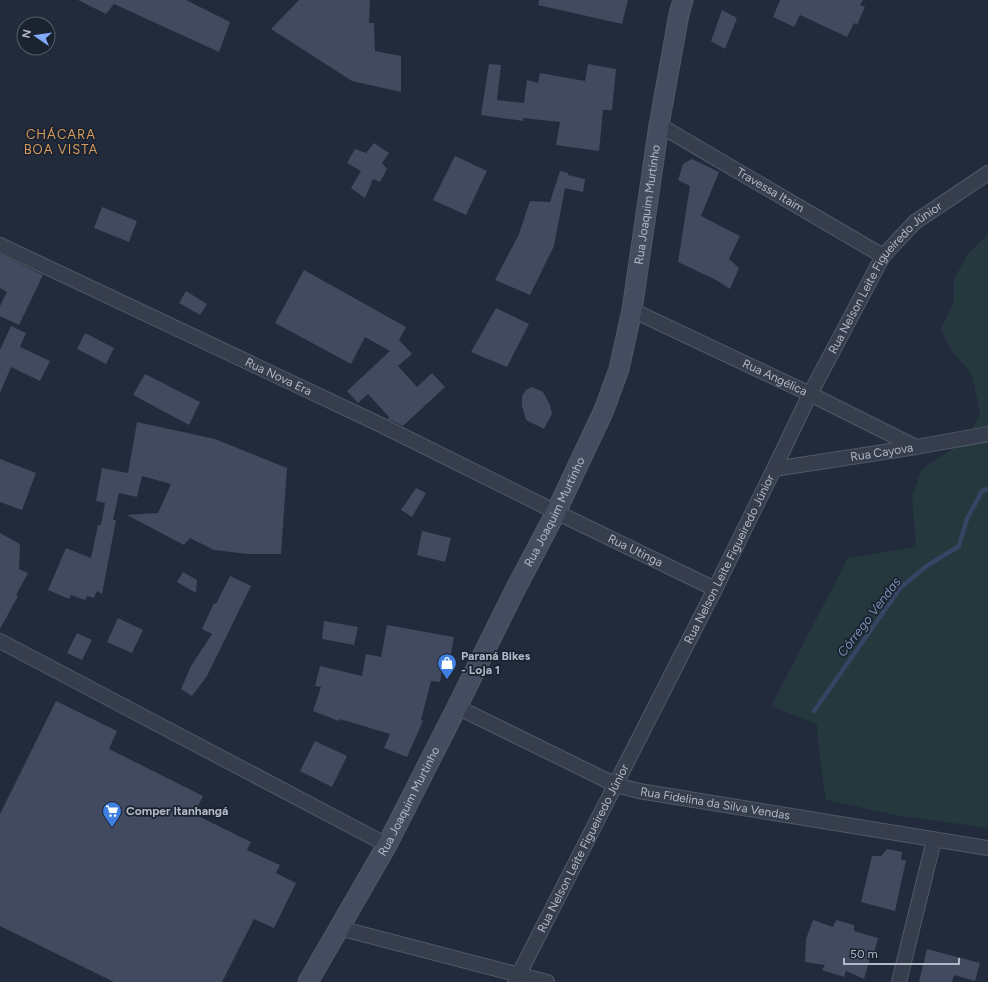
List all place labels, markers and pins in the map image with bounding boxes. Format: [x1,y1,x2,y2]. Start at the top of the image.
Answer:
place label: Paraná Bikes - Loja 1 [461,649,531,677]
shop icon: Paraná Bikes - Loja 1 [436,652,458,680]
supermarket icon: Comper Itanhangá [101,800,123,828]
place label: Comper Itanhangá [126,804,228,818]

